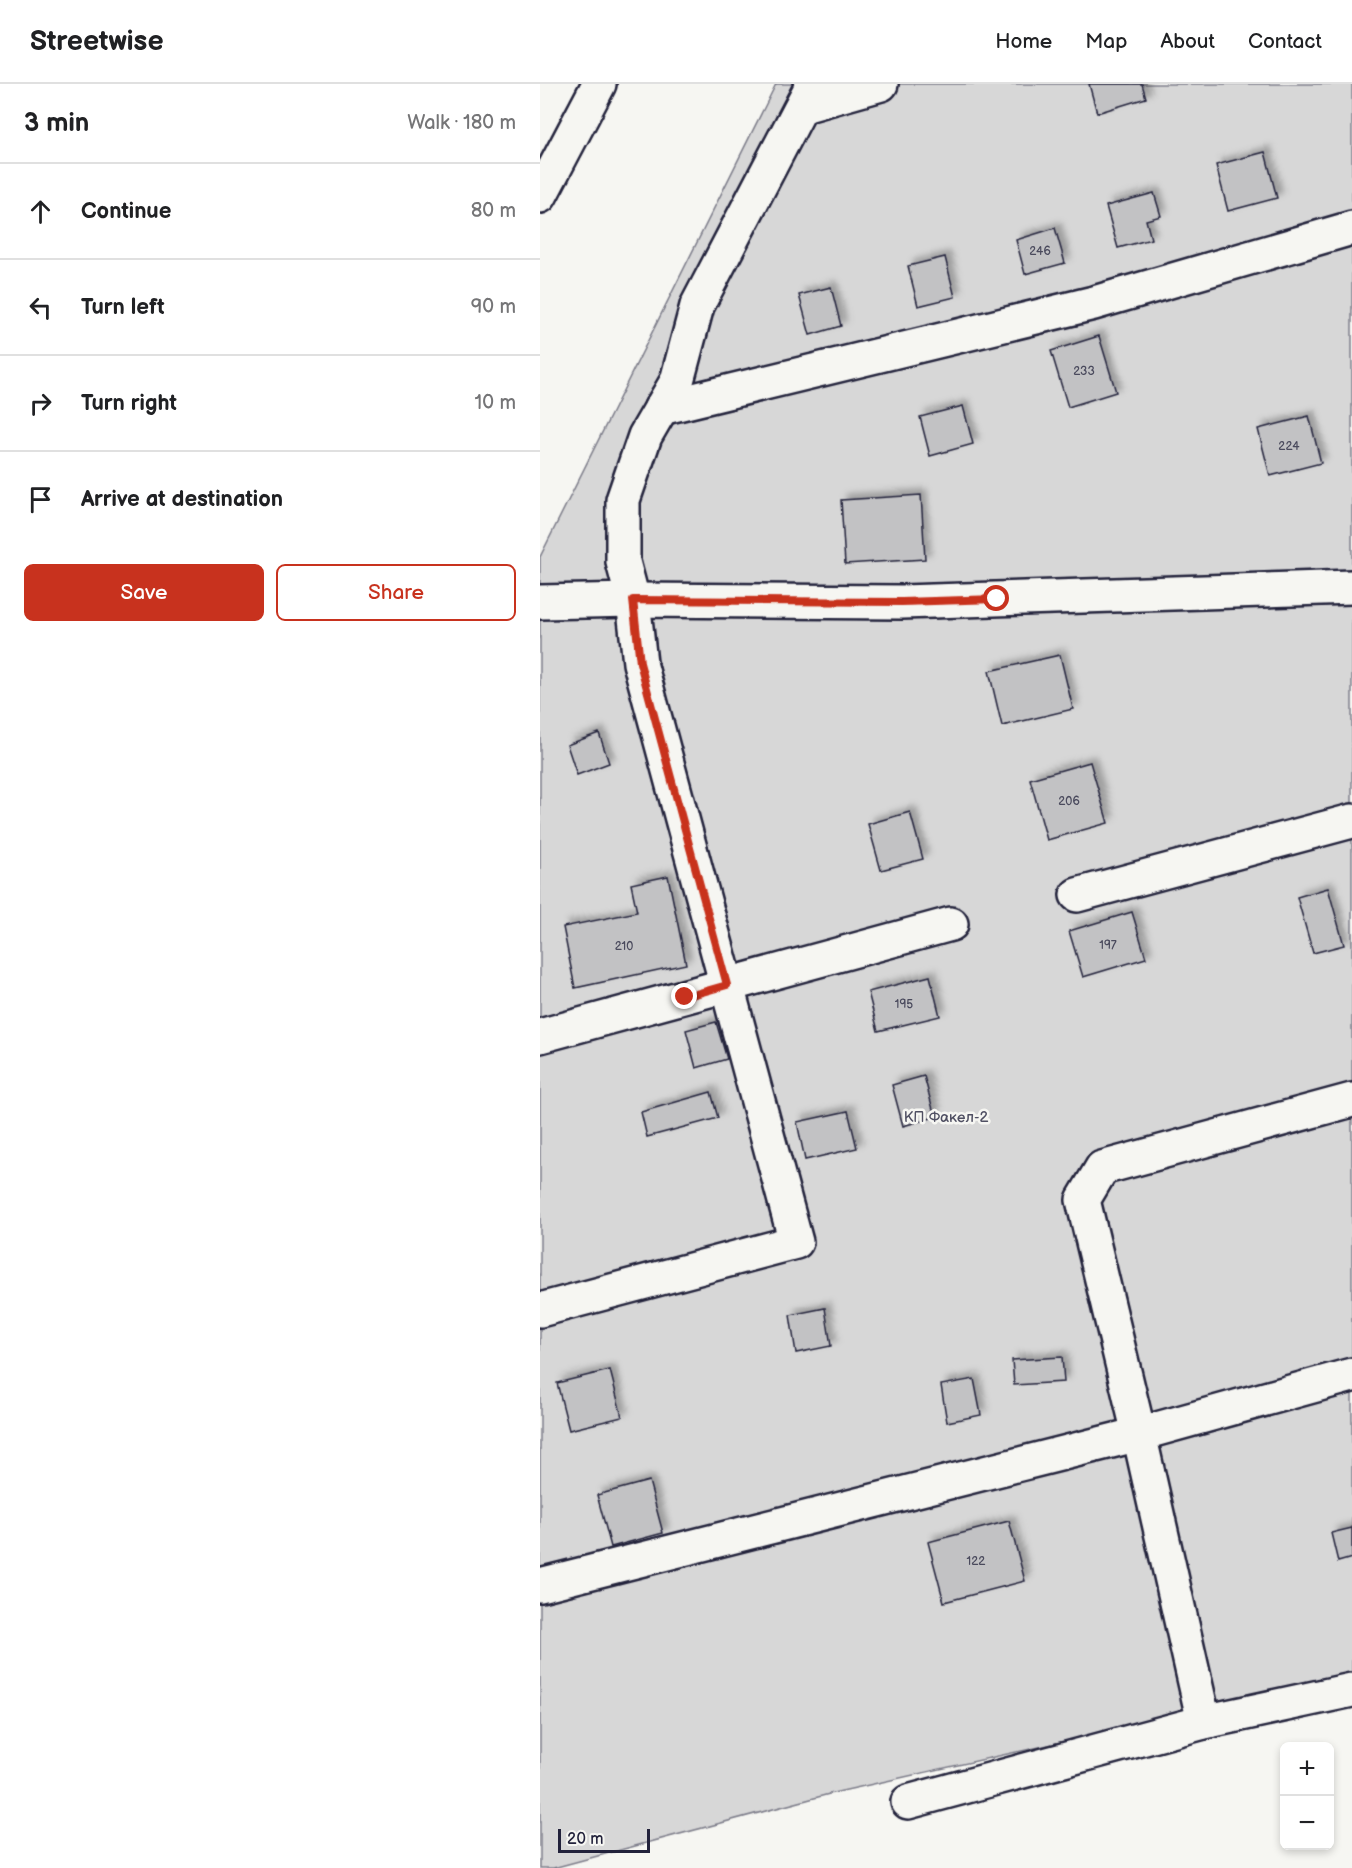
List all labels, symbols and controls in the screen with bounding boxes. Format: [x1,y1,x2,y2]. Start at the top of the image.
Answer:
text: Streetwise [30,25,163,58]
text: Home [995,29,1052,54]
text: Map [1085,29,1127,54]
text: About [1160,29,1215,54]
text: Contact [1248,29,1322,54]
text: 3 min [24,108,89,139]
text: Walk · 180 m [407,111,516,135]
icon: ahead [24,195,57,228]
text: Continue [81,198,171,225]
text: 80 m [471,199,516,223]
house number: 246 [1029,244,1051,259]
icon: left [24,291,57,324]
text: Turn left [81,294,165,321]
text: 90 m [471,295,516,319]
house number: 233 [1073,364,1095,379]
icon: right [24,387,57,420]
text: Turn right [81,390,177,417]
text: 10 m [475,391,516,415]
house number: 224 [1278,439,1300,454]
icon: arrive [24,483,57,516]
text: Arrive at destination [81,486,283,513]
button: Save [24,564,264,621]
button: Share [276,564,516,621]
route start [983,585,1009,611]
house number: 206 [1058,794,1080,809]
house number: 197 [1099,938,1117,953]
house number: 210 [615,939,633,954]
route end [671,983,697,1009]
house number: 195 [895,997,913,1012]
park label: КП Факел-2 [904,1108,988,1127]
house number: 122 [967,1554,985,1569]
map controls [1280,1742,1334,1850]
button: + [1280,1742,1334,1796]
button: − [1280,1796,1334,1850]
scale bar [558,1826,650,1854]
text: 20 m [567,1830,603,1849]

